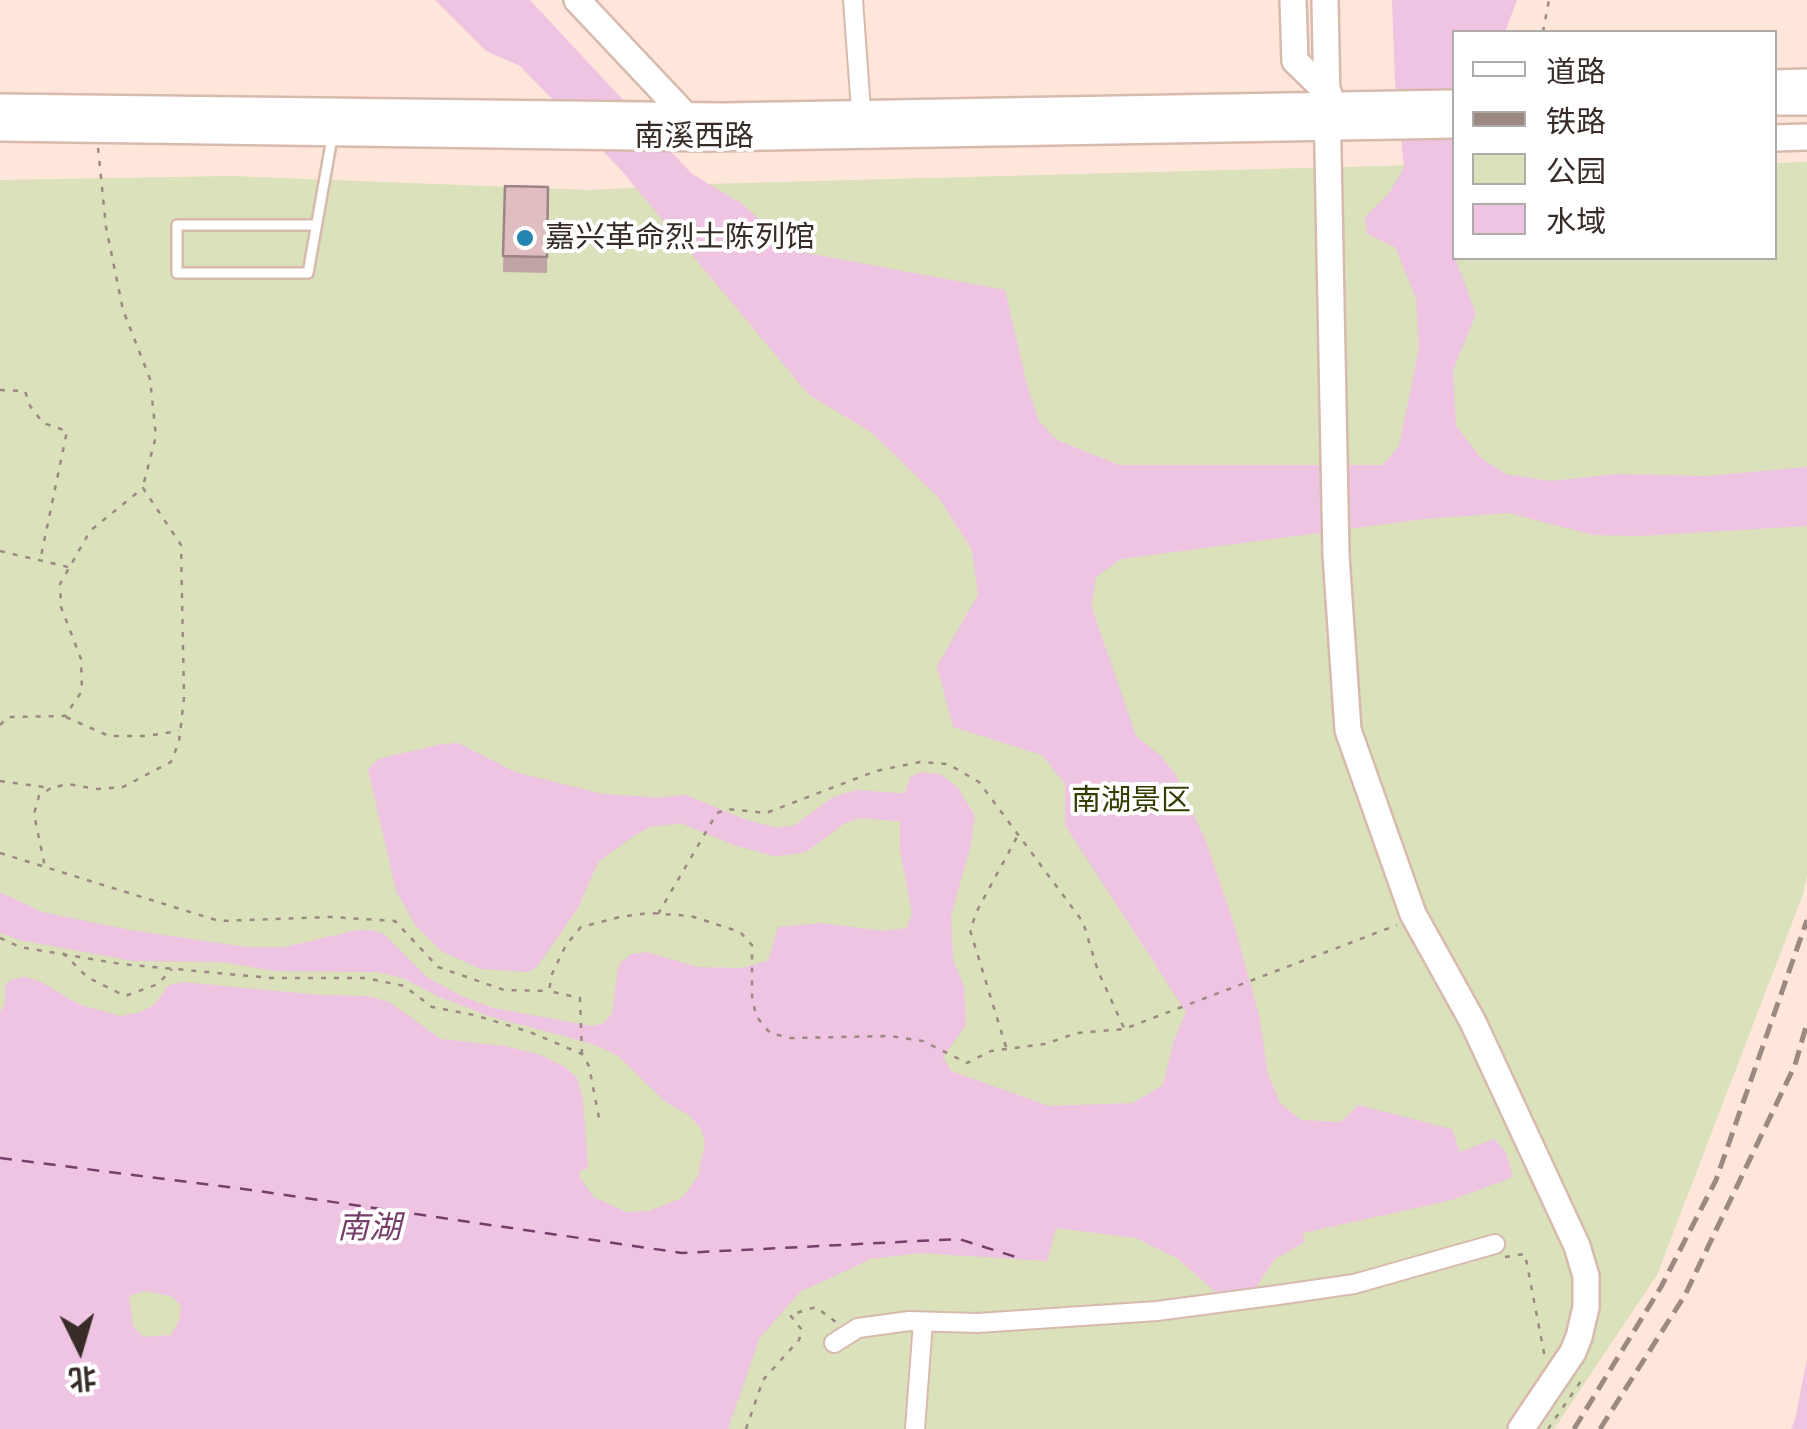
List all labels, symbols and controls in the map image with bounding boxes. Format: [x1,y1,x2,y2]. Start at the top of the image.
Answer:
legend [1452,30,1777,260]
text: 道路 [1546,52,1606,90]
text: 铁路 [1546,102,1606,140]
street label: 南溪西路 [634,119,754,155]
text: 公园 [1546,152,1606,190]
text: 水域 [1546,202,1606,240]
place label: 嘉兴革命烈士陈列馆 [545,220,815,256]
marker: 嘉兴革命烈士陈列馆 [514,227,536,249]
park label: 南湖景区 [1071,783,1191,819]
water label: 南湖 [337,1209,401,1247]
north arrow [30,1299,130,1399]
text: 北 [67,1361,98,1398]

